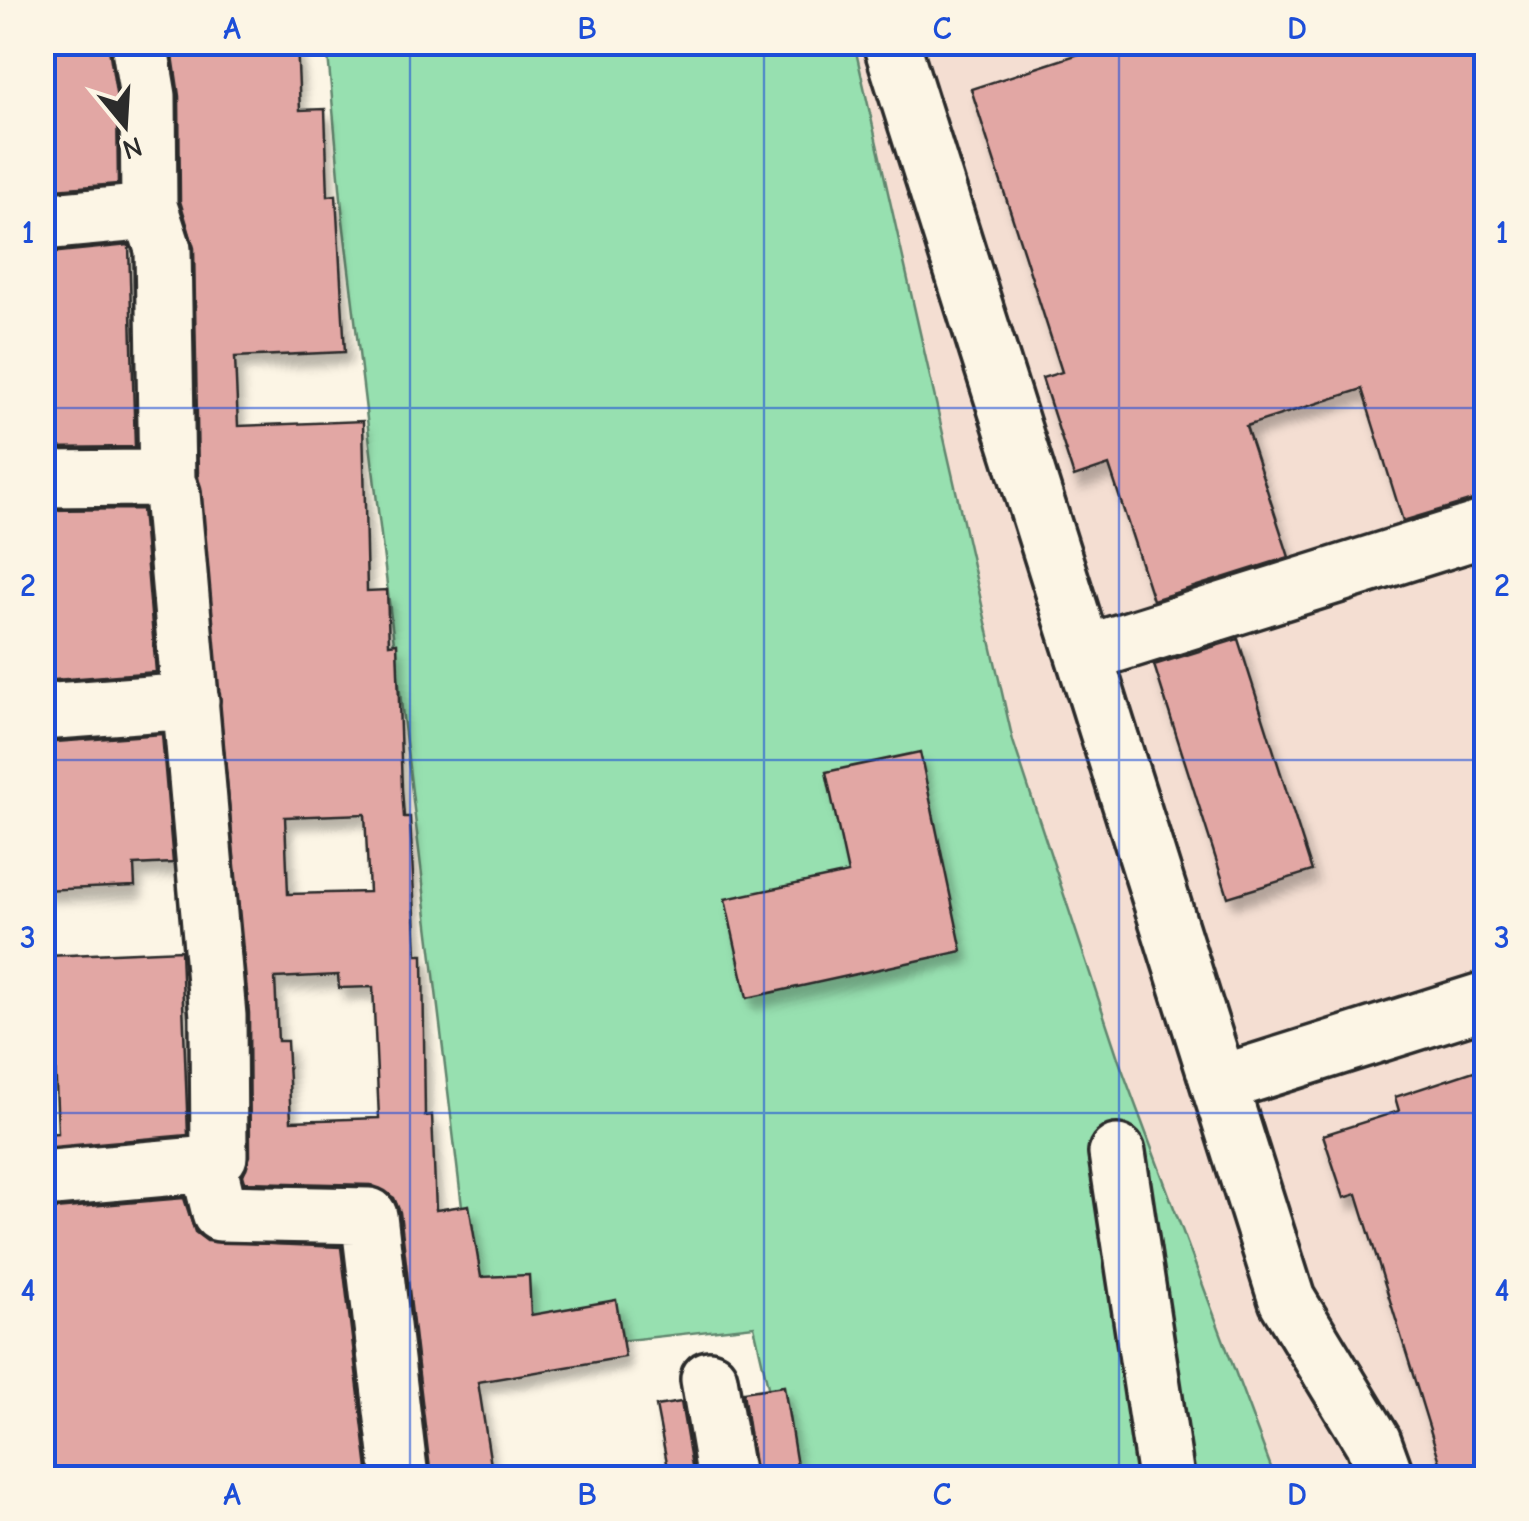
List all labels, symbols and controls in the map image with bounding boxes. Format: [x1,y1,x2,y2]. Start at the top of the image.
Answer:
text: A [223,10,241,47]
text: B [577,10,597,47]
text: C [932,10,952,47]
text: D [1287,10,1307,47]
north arrow [75,75,175,175]
text: N [119,130,146,166]
text: 1 [22,214,34,251]
text: 1 [1496,214,1508,251]
text: 2 [20,567,36,604]
text: 2 [1494,567,1510,604]
text: 3 [20,919,36,956]
text: 3 [1494,919,1510,956]
text: 4 [20,1272,36,1309]
text: 4 [1494,1272,1510,1309]
text: A [223,1476,241,1513]
text: B [577,1476,597,1513]
text: C [932,1476,952,1513]
text: D [1287,1476,1307,1513]

